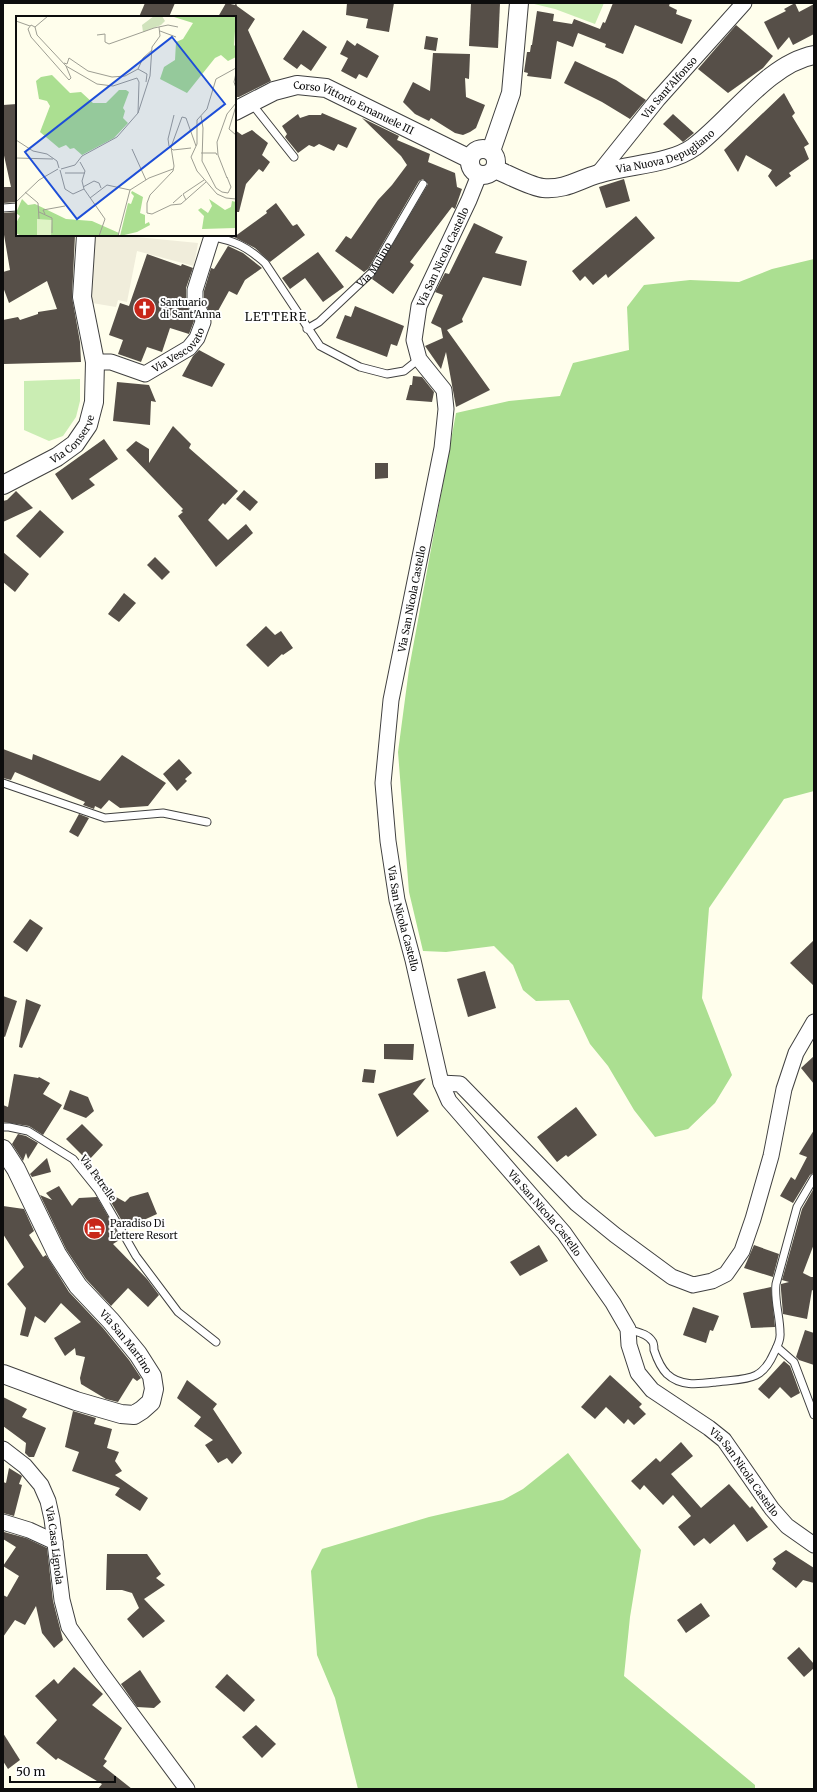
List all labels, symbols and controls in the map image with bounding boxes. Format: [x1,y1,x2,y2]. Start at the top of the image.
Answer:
inset map [16,16,236,236]
street label: Via Sant'Alfonso [638,54,700,122]
street label: Corso Vittorio Emanuele III [292,78,416,137]
street label: Via Nuova Depugliano [614,126,717,176]
street label: Via San Nicola Castello [414,205,472,310]
street label: Via Mulino [353,240,394,290]
church icon: Santuario di Sant'Anna [131,295,157,321]
place label: Santuario di Sant'Anna [160,296,221,321]
district label: LETTERE [245,309,307,324]
street label: Via Vescovato [149,326,207,375]
street label: Via Conserve [47,414,97,466]
street label: Via San Nicola Castello [395,544,429,654]
street label: Via San Nicola Castello [385,864,422,973]
street label: Via Petrelle [76,1152,119,1204]
street label: Via San Nicola Castello [505,1166,585,1259]
hotel icon: Paradiso Di Lettere Resort [81,1216,107,1242]
place label: Paradiso Di Lettere Resort [110,1217,178,1242]
street label: Via San Martino [96,1306,155,1376]
street label: Via San Nicola Castello [706,1424,782,1519]
street label: Via Casa Lignola [43,1504,67,1586]
scale bar [10,1758,115,1784]
text: 50 m [16,1764,45,1779]

